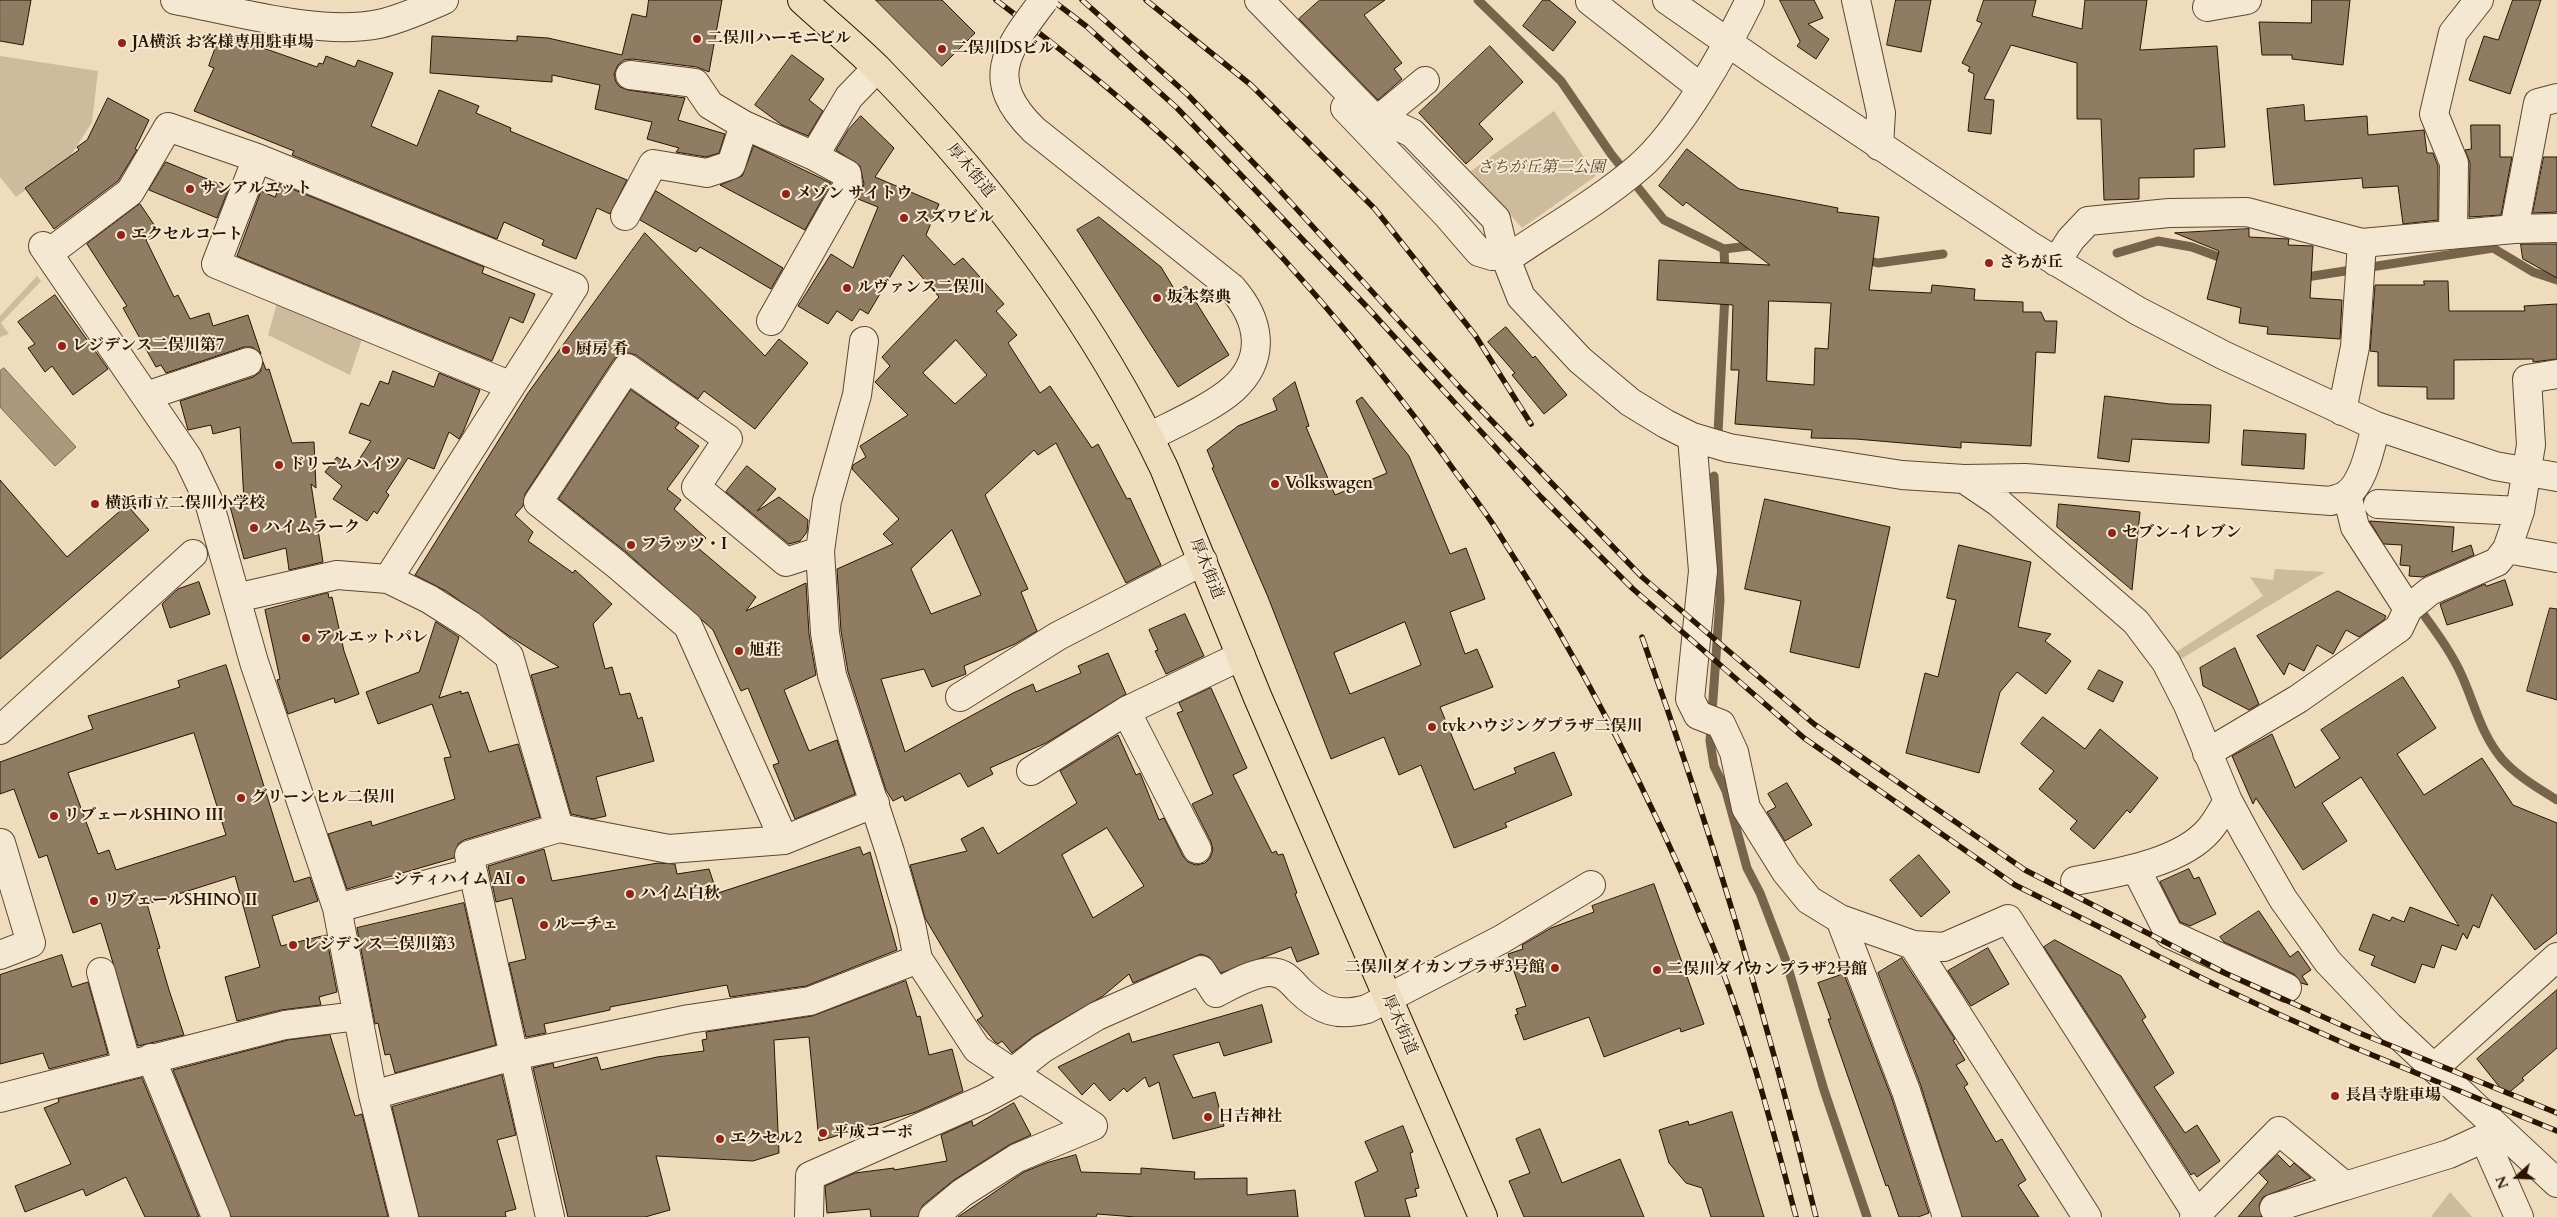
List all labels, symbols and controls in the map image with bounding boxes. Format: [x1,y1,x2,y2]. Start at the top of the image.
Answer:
place label: 二俣川ハーモニビル [707,29,851,49]
place label: JA横浜 お客様専用駐車場 [132,33,314,53]
marker: 二俣川ハーモニビル [691,33,703,45]
marker: JA横浜 お客様専用駐車場 [116,37,128,49]
place label: 二俣川DSビル [952,39,1054,59]
marker: 二俣川DSビル [936,43,948,55]
street label: 厚木街道 [942,140,998,202]
park label: さちが丘第二公園 [1477,158,1605,178]
place label: サンアルエット [200,179,312,199]
marker: サンアルエット [184,183,196,195]
place label: メゾン サイトウ [796,184,912,204]
marker: メゾン サイトウ [780,188,792,200]
place label: スズワビル [914,208,994,228]
marker: スズワビル [898,212,910,224]
place label: エクセルコート [131,225,243,245]
marker: エクセルコート [115,229,127,241]
place label: さちが丘 [1999,253,2063,273]
marker: さちが丘 [1983,257,1995,269]
place label: ルヴァンス二俣川 [857,278,985,298]
marker: ルヴァンス二俣川 [841,282,853,294]
place label: 坂本祭典 [1167,288,1231,308]
marker: 坂本祭典 [1151,292,1163,304]
place label: レジデンス二俣川第7 [72,336,224,356]
marker: レジデンス二俣川第7 [56,340,68,352]
place label: 厨房 肴 [576,340,628,360]
marker: 厨房 肴 [560,344,572,356]
place label: ドリームハイツ [289,455,401,475]
marker: ドリームハイツ [273,459,285,471]
place label: Volkswagen [1285,474,1373,494]
marker: Volkswagen [1269,478,1281,490]
place label: 横浜市立二俣川小学校 [105,494,265,514]
marker: 横浜市立二俣川小学校 [89,498,101,510]
place label: ハイムラーク [264,518,360,538]
marker: ハイムラーク [248,522,260,534]
place label: セブン-イレブン [2122,523,2242,543]
marker: セブン-イレブン [2106,527,2118,539]
place label: フラッツ・I [641,535,727,555]
street label: 厚木街道 [1185,536,1227,602]
marker: フラッツ・I [625,539,637,551]
place label: アルエットパレ [316,628,428,648]
marker: アルエットパレ [300,632,312,644]
place label: 旭荘 [749,641,781,661]
marker: 旭荘 [733,645,745,657]
place label: tvkハウジングプラザ二俣川 [1442,717,1642,737]
marker: tvkハウジングプラザ二俣川 [1426,721,1438,733]
place label: グリーンヒル二俣川 [251,788,395,808]
marker: グリーンヒル二俣川 [235,792,247,804]
place label: リブェールSHINO III [64,806,224,826]
marker: リブェールSHINO III [48,810,60,822]
place label: シティハイム AI [393,870,511,890]
marker: シティハイム AI [515,874,527,886]
place label: ハイム白秋 [640,884,720,904]
marker: ハイム白秋 [624,888,636,900]
place label: リブェールSHINO II [104,891,258,911]
marker: リブェールSHINO II [88,895,100,907]
place label: ルーチェ [554,915,618,935]
marker: ルーチェ [538,919,550,931]
place label: レジデンス二俣川第3 [303,935,455,955]
marker: レジデンス二俣川第3 [287,939,299,951]
place label: 二俣川ダイカンプラザ3号館 [1345,958,1545,978]
place label: 二俣川ダイカンプラザ2号館 [1667,960,1867,980]
marker: 二俣川ダイカンプラザ3号館 [1549,962,1561,974]
marker: 二俣川ダイカンプラザ2号館 [1651,964,1663,976]
street label: 厚木街道 [1377,992,1421,1058]
place label: 長昌寺駐車場 [2345,1086,2441,1106]
marker: 長昌寺駐車場 [2329,1090,2341,1102]
place label: 日吉神社 [1218,1107,1282,1127]
marker: 日吉神社 [1202,1111,1214,1123]
place label: 平成コーポ [833,1123,913,1143]
marker: 平成コーポ [817,1127,829,1139]
place label: エクセル2 [730,1129,802,1149]
marker: エクセル2 [714,1133,726,1145]
north arrow [2492,1152,2542,1202]
text: N [2491,1173,2513,1191]

